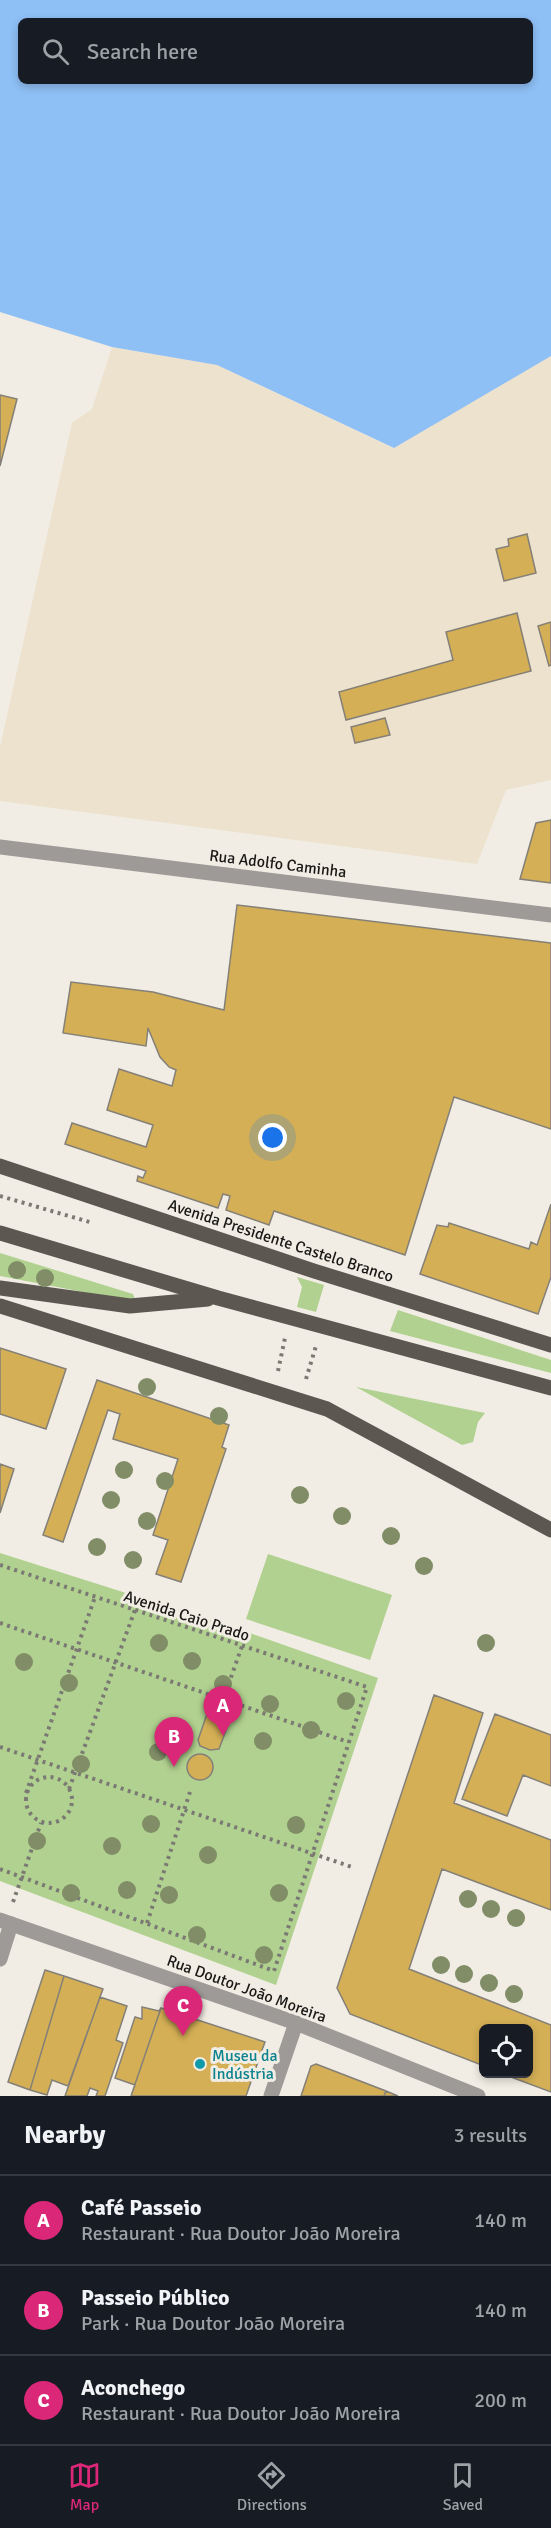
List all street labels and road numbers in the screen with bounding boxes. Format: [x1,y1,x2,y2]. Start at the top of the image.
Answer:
street label: Rua Adolfo Caminha [208,846,348,882]
street label: Avenida Presidente Castelo Branco [165,1195,396,1287]
street label: Avenida Caio Prado [121,1586,252,1646]
street label: Rua Doutor João Moreira [164,1951,329,2027]

